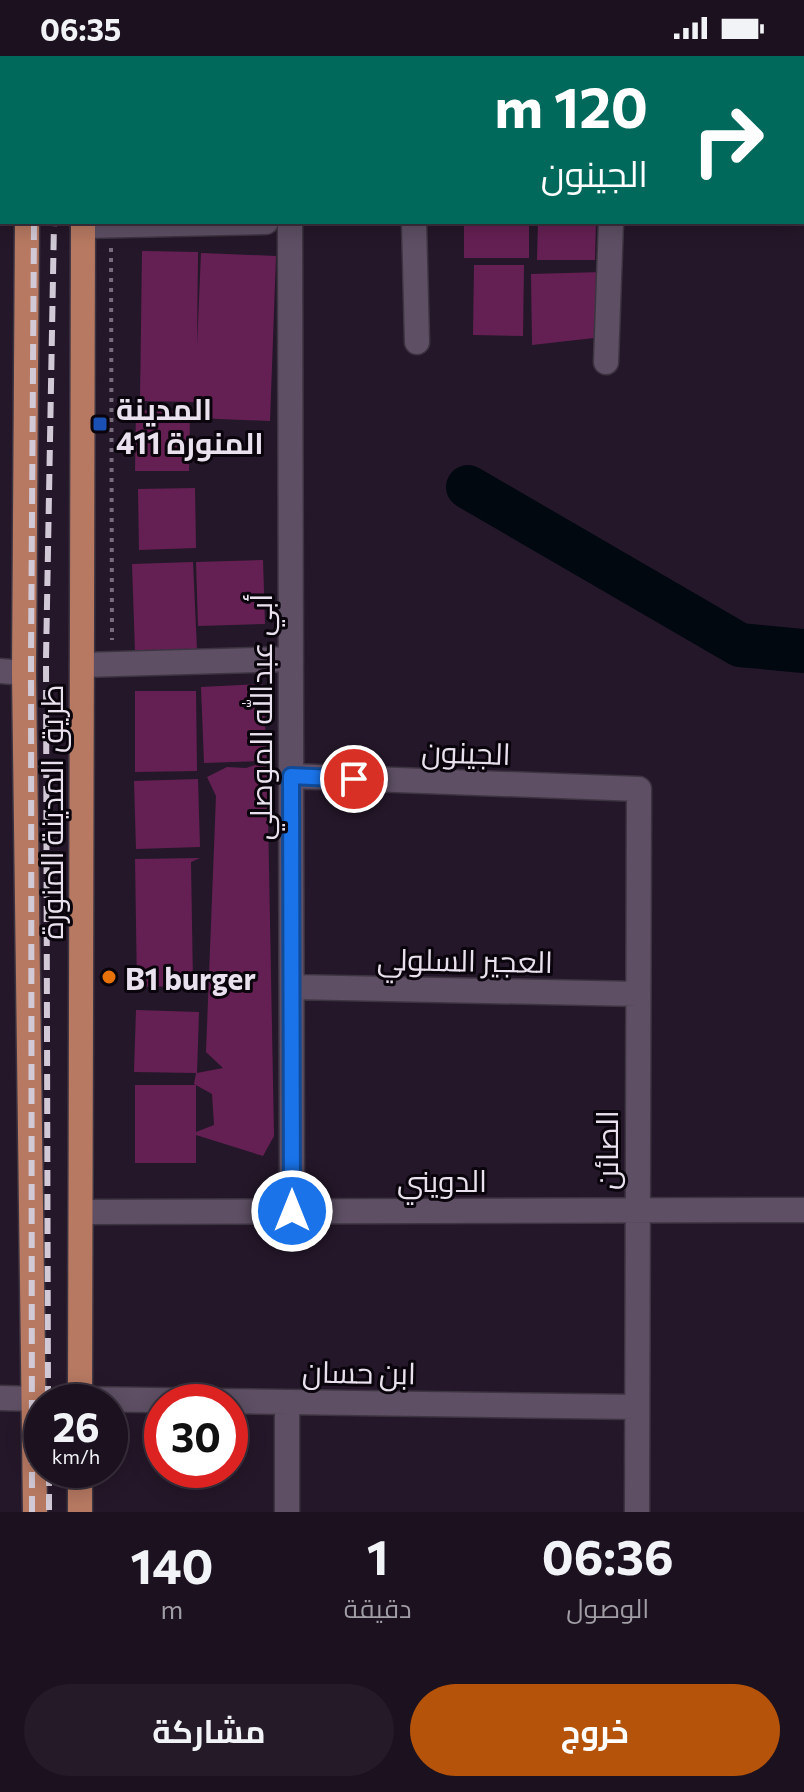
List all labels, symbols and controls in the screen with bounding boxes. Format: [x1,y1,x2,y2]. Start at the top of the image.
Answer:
text: 06:35 [40,10,121,47]
text: 120 m [494,71,648,140]
icon: right [676,88,780,192]
text: الجينون [541,150,648,194]
place label: المدينة المنورة 411 [116,389,264,462]
marker: المدينة المنورة 411 [91,415,109,433]
street label: أبي عبدالله الموصلي [241,594,285,840]
street label: طريق المدينة المنورة [32,685,71,939]
street label: الجينون [421,731,511,772]
pin [320,745,388,813]
icon: arrive [332,757,376,801]
street label: العجير السلولي [376,939,553,986]
place label: B1 burger [125,959,256,996]
marker: B1 burger [100,968,118,986]
street label: الصائن [587,1110,626,1190]
street label: الدويني [397,1161,487,1205]
position arrow [250,1169,334,1253]
street label: ابن حسان [302,1352,416,1392]
speed limit sign: 30 [144,1384,248,1488]
text: 26 [52,1401,100,1450]
text: km/h [52,1444,100,1468]
text: 1 [367,1526,389,1585]
text: 06:36 [542,1526,674,1585]
text: 140 [130,1535,213,1594]
text: دقيقة [344,1592,411,1623]
text: الوصول [566,1592,649,1623]
text: m [161,1593,183,1624]
button: مشاركة [24,1684,394,1776]
button: خروج [410,1684,780,1776]

